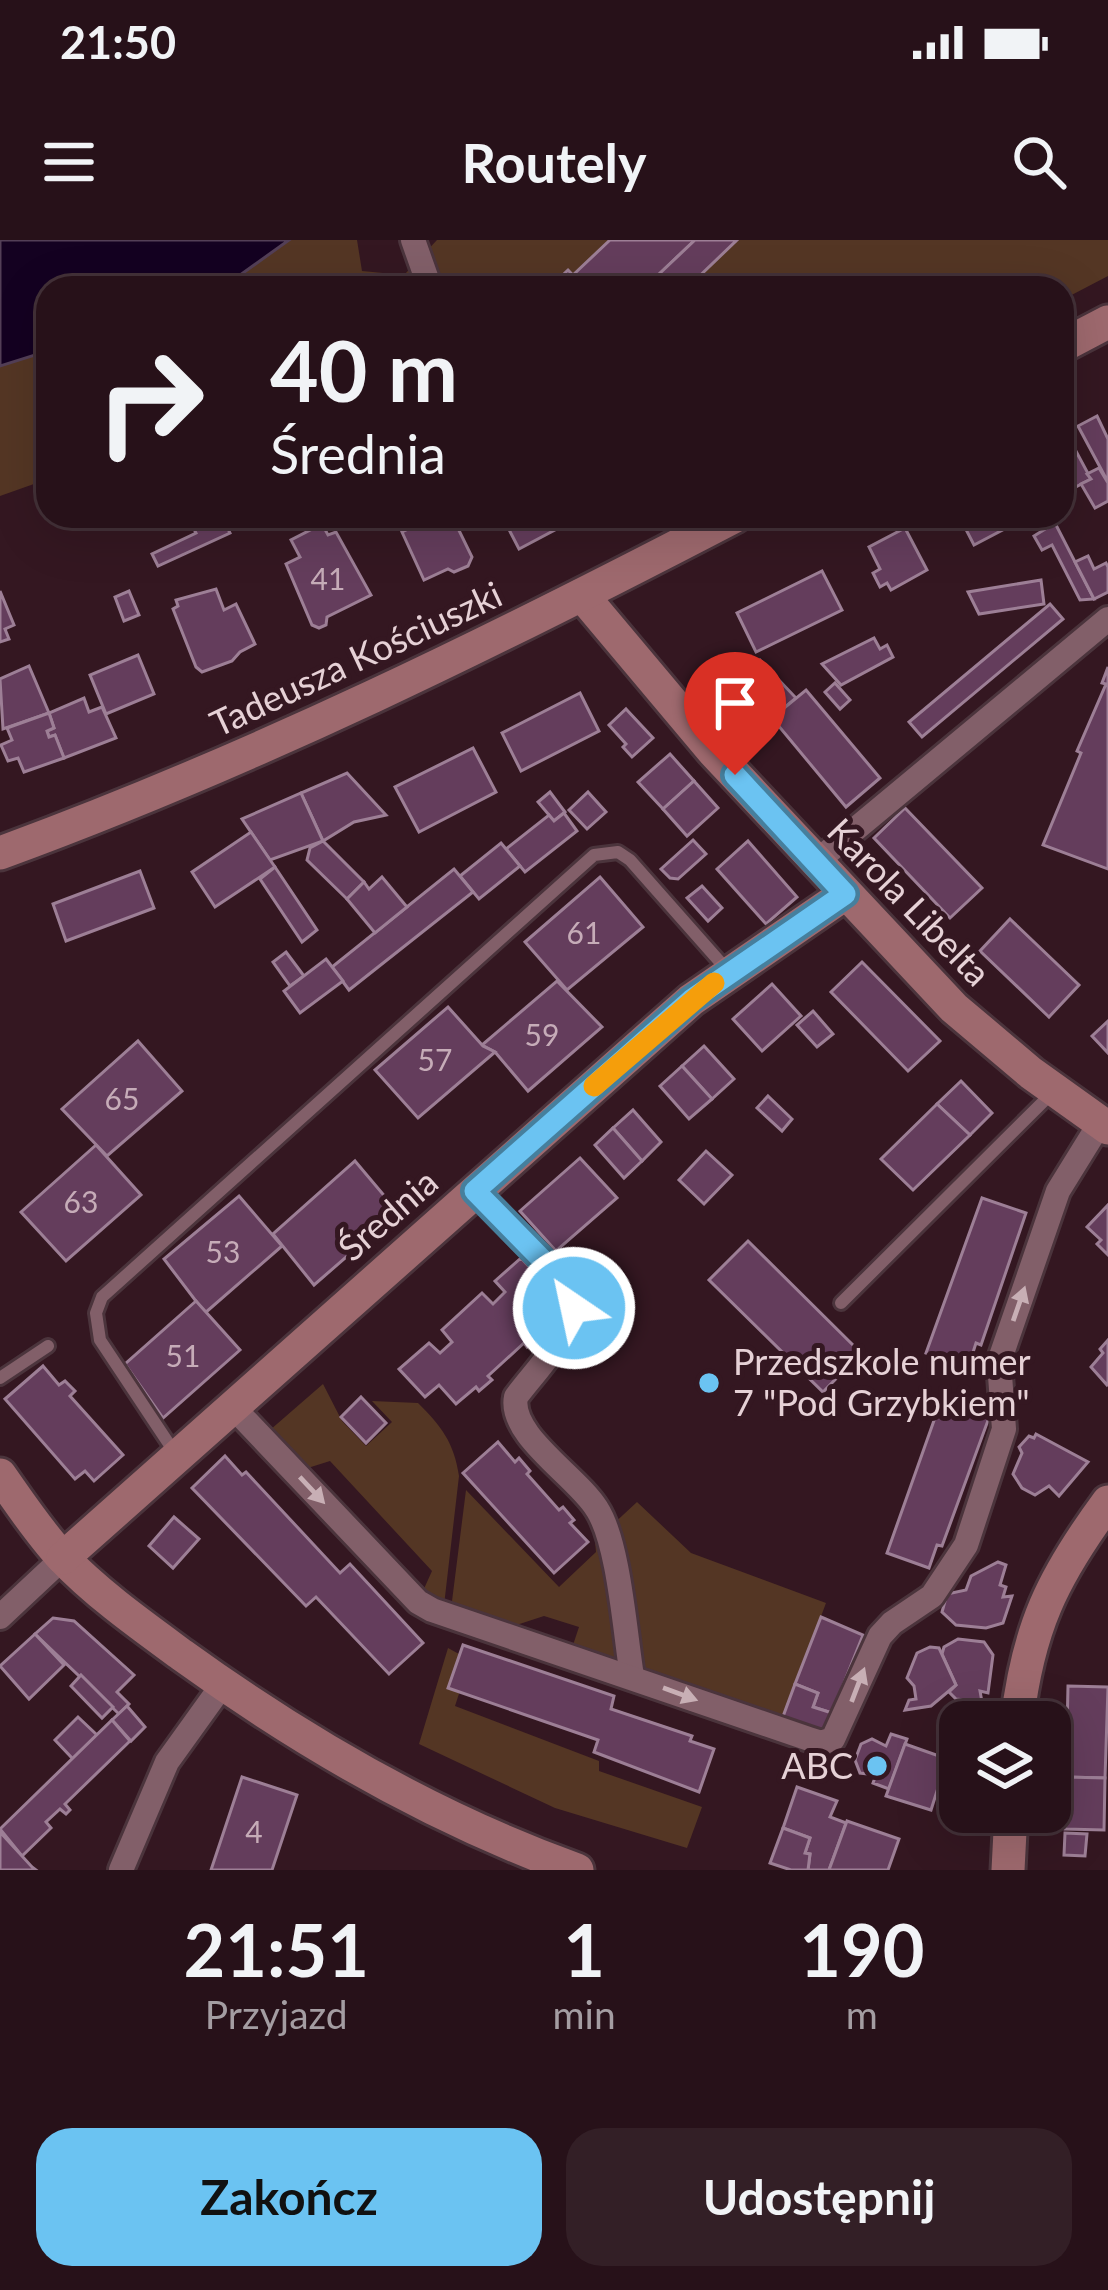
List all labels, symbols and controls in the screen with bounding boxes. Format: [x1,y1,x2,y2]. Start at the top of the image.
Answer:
text: 21:50 [60,15,176,69]
icon: menu [36,129,102,195]
icon: search [1006,129,1072,195]
text: Routely [461,130,647,195]
text: 40 m [270,319,458,420]
icon: right [72,324,228,480]
text: Średnia [270,421,446,486]
house number: 41 [311,560,345,596]
street label: Tadeusza Kościuszki [203,571,508,745]
pin [684,652,786,775]
icon: arrive [702,670,768,736]
street label: Karola Libelta [819,808,1000,994]
house number: 61 [567,914,601,950]
house number: 59 [525,1016,559,1052]
house number: 57 [418,1041,452,1077]
house number: 65 [105,1080,139,1116]
street label: Średnia [329,1159,446,1269]
house number: 63 [64,1183,98,1219]
house number: 53 [206,1233,240,1269]
position arrow [511,1245,637,1371]
one-way arrow [1011,1286,1029,1322]
house number: 51 [166,1337,200,1373]
place label: Przedszkole numer 7 "Pod Grzybkiem" [733,1339,1031,1424]
marker: Przedszkole numer 7 "Pod Grzybkiem" [696,1370,722,1396]
one-way arrow [298,1475,325,1504]
one-way arrow [850,1666,869,1702]
one-way arrow [662,1686,698,1704]
map controls [939,1701,1071,1833]
button: layers [939,1701,1071,1833]
place label: ABC [781,1743,853,1787]
marker: ABC [864,1753,890,1779]
house number: 4 [245,1813,263,1849]
text: 21:51 [183,1906,369,1992]
text: 1 [563,1906,605,1992]
text: 190 [799,1906,924,1992]
text: Przyjazd [205,1991,348,2037]
text: min [553,1991,616,2037]
text: m [846,1991,878,2037]
button: Zakończ [36,2128,542,2266]
button: Udostępnij [566,2128,1072,2266]

